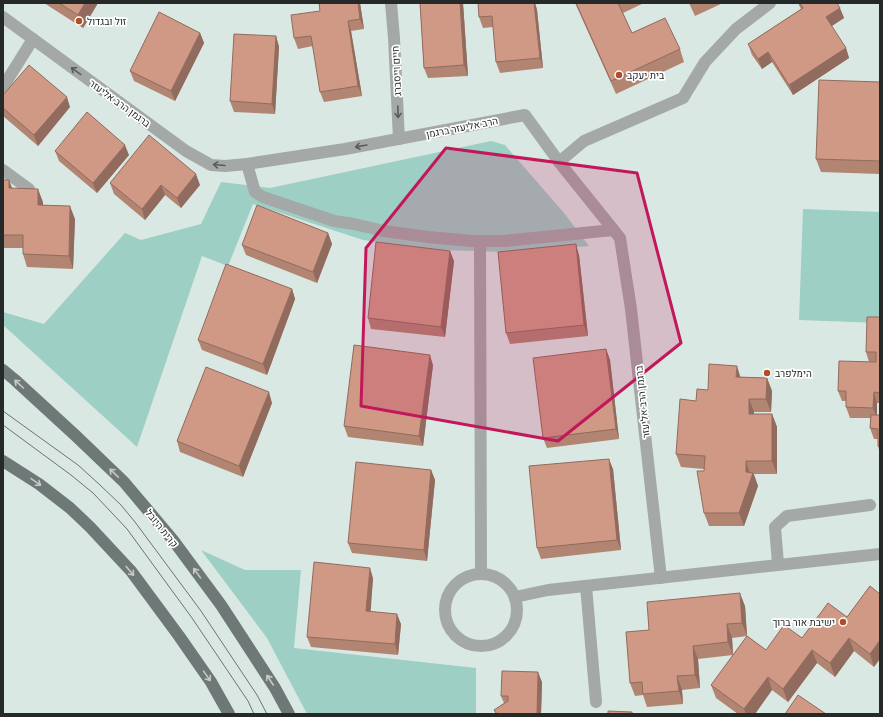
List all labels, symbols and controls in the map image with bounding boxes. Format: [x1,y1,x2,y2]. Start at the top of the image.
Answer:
place label: זול ובגדול [87,15,127,28]
marker: זול ובגדול [74,16,84,26]
street label: חיים וייסברג [389,46,404,96]
one-way arrow [71,67,82,75]
place label: בית יעקב [627,69,665,82]
marker: בית יעקב [614,70,624,80]
street label: ברגמן הרב אליעזר [86,77,154,131]
one-way arrow [395,105,402,118]
street label: הרב אליעזר ברגמן [425,114,499,141]
one-way arrow [355,142,368,150]
one-way arrow [213,162,226,169]
street label: ברגמן הרב אליעזר [632,364,653,439]
place label: הימלפרב [775,367,812,380]
marker: הימלפרב [762,368,772,378]
one-way arrow [14,379,24,388]
one-way arrow [109,468,119,478]
one-way arrow [30,478,41,486]
street label: קרית היובל [142,507,181,550]
one-way arrow [126,565,135,576]
one-way arrow [192,567,201,578]
place label: ישיבת אור ברוך [772,616,835,629]
marker: ישיבת אור ברוך [838,617,848,627]
one-way arrow [203,670,211,681]
one-way arrow [266,675,274,686]

